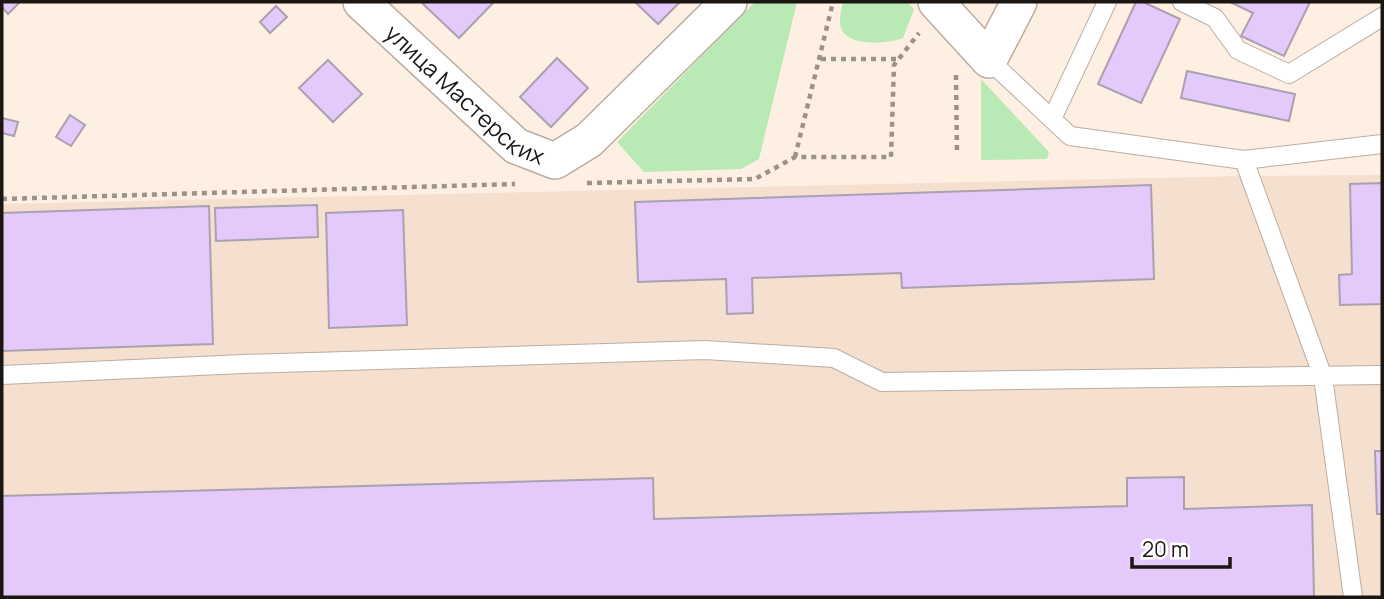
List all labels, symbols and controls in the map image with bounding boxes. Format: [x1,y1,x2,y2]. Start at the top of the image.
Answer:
street label: улица Мастерских [379,17,549,172]
scale bar [1132,526,1230,570]
text: 20 m [1142,535,1189,563]

